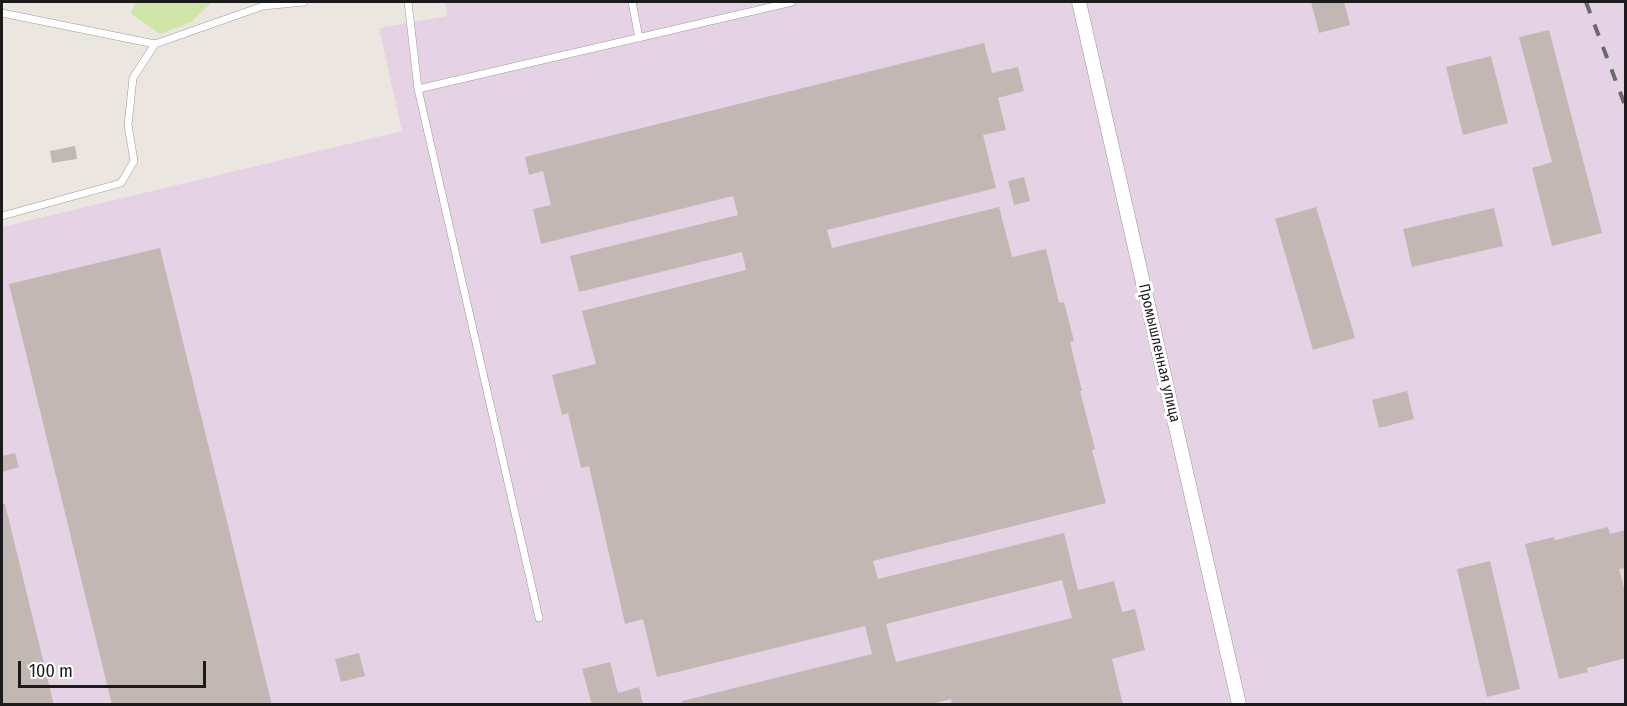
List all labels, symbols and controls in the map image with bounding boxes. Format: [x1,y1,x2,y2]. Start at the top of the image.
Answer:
street label: Промышленная улица [1134,282,1184,424]
scale bar [21,649,208,687]
text: 100 m [29,660,73,682]

